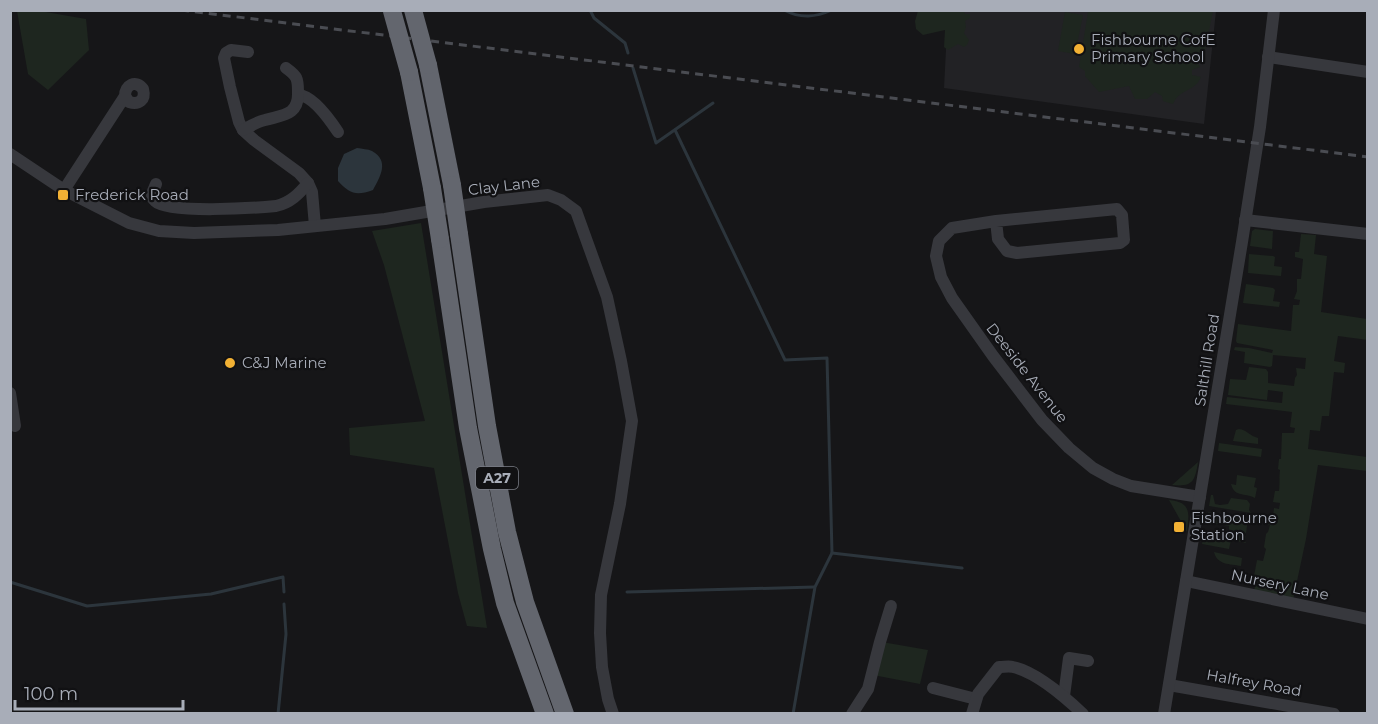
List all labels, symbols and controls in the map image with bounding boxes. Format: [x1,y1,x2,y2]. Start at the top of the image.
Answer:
place label: Fishbourne CofE Primary School [1091,30,1216,66]
marker: Fishbourne CofE Primary School [1072,42,1086,56]
street label: Clay Lane [467,172,541,199]
place label: Frederick Road [75,185,189,204]
marker: Frederick Road [56,188,70,202]
street label: Salthill Road [1190,312,1223,408]
street label: Deeside Avenue [982,319,1072,426]
place label: C&J Marine [242,353,327,372]
marker: C&J Marine [223,356,237,370]
road number: A27 [476,467,518,489]
place label: Fishbourne Station [1191,508,1277,544]
marker: Fishbourne Station [1172,520,1186,534]
street label: Nursery Lane [1229,565,1331,604]
street label: Halfrey Road [1205,665,1303,700]
scale bar [15,673,183,711]
text: 100 m [24,683,78,705]

